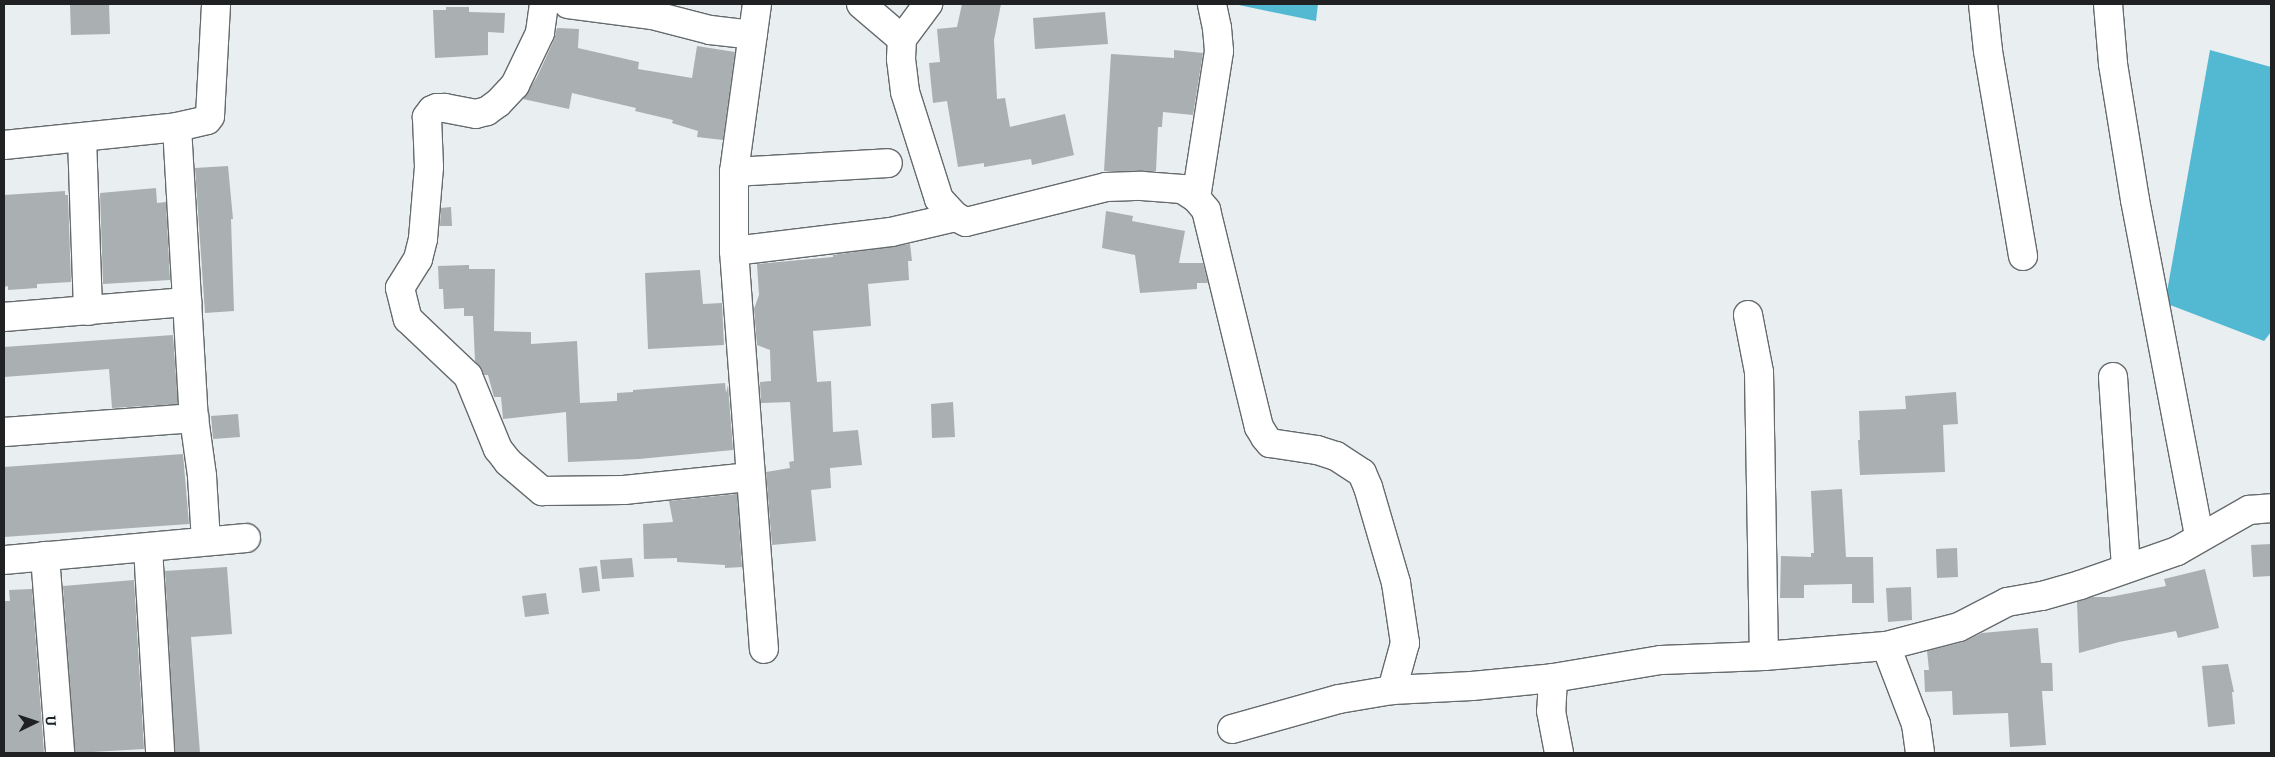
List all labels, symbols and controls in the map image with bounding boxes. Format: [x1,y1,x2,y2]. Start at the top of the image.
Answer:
north arrow [10,697,60,747]
text: U [42,715,59,727]

